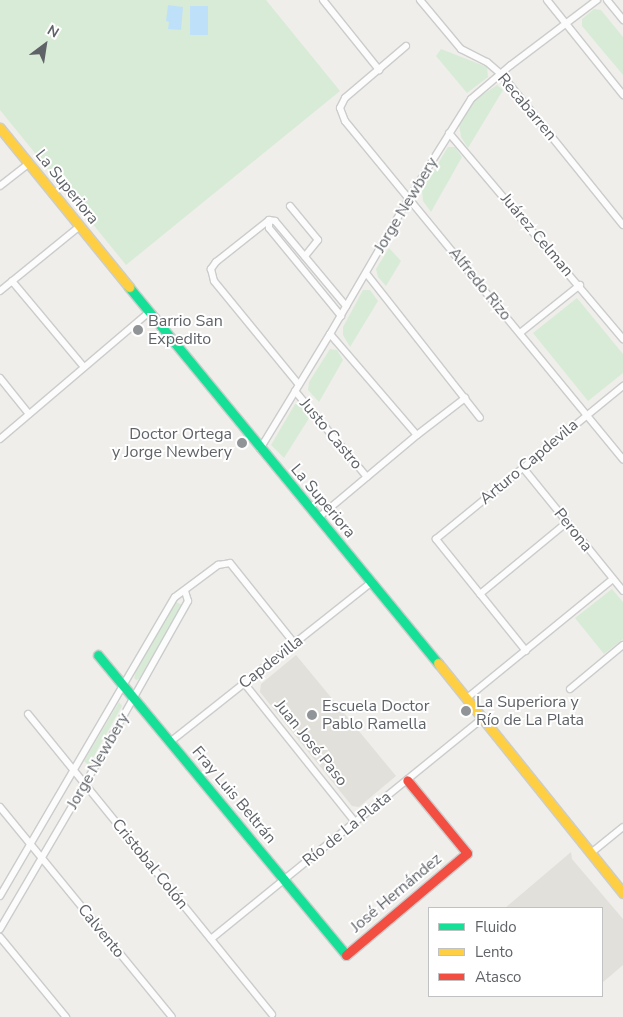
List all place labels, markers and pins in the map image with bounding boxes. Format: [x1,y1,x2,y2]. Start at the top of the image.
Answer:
place label: Barrio San Expedito [148,311,223,349]
marker: Barrio San Expedito [132,324,144,336]
place label: Doctor Ortega y Jorge Newbery [112,424,232,462]
marker: Doctor Ortega y Jorge Newbery [236,437,248,449]
place label: La Superiora y Río de La Plata [476,692,584,730]
place label: Escuela Doctor Pablo Ramella [322,696,429,734]
marker: La Superiora y Río de La Plata [460,705,472,717]
marker: Escuela Doctor Pablo Ramella [306,709,318,721]

